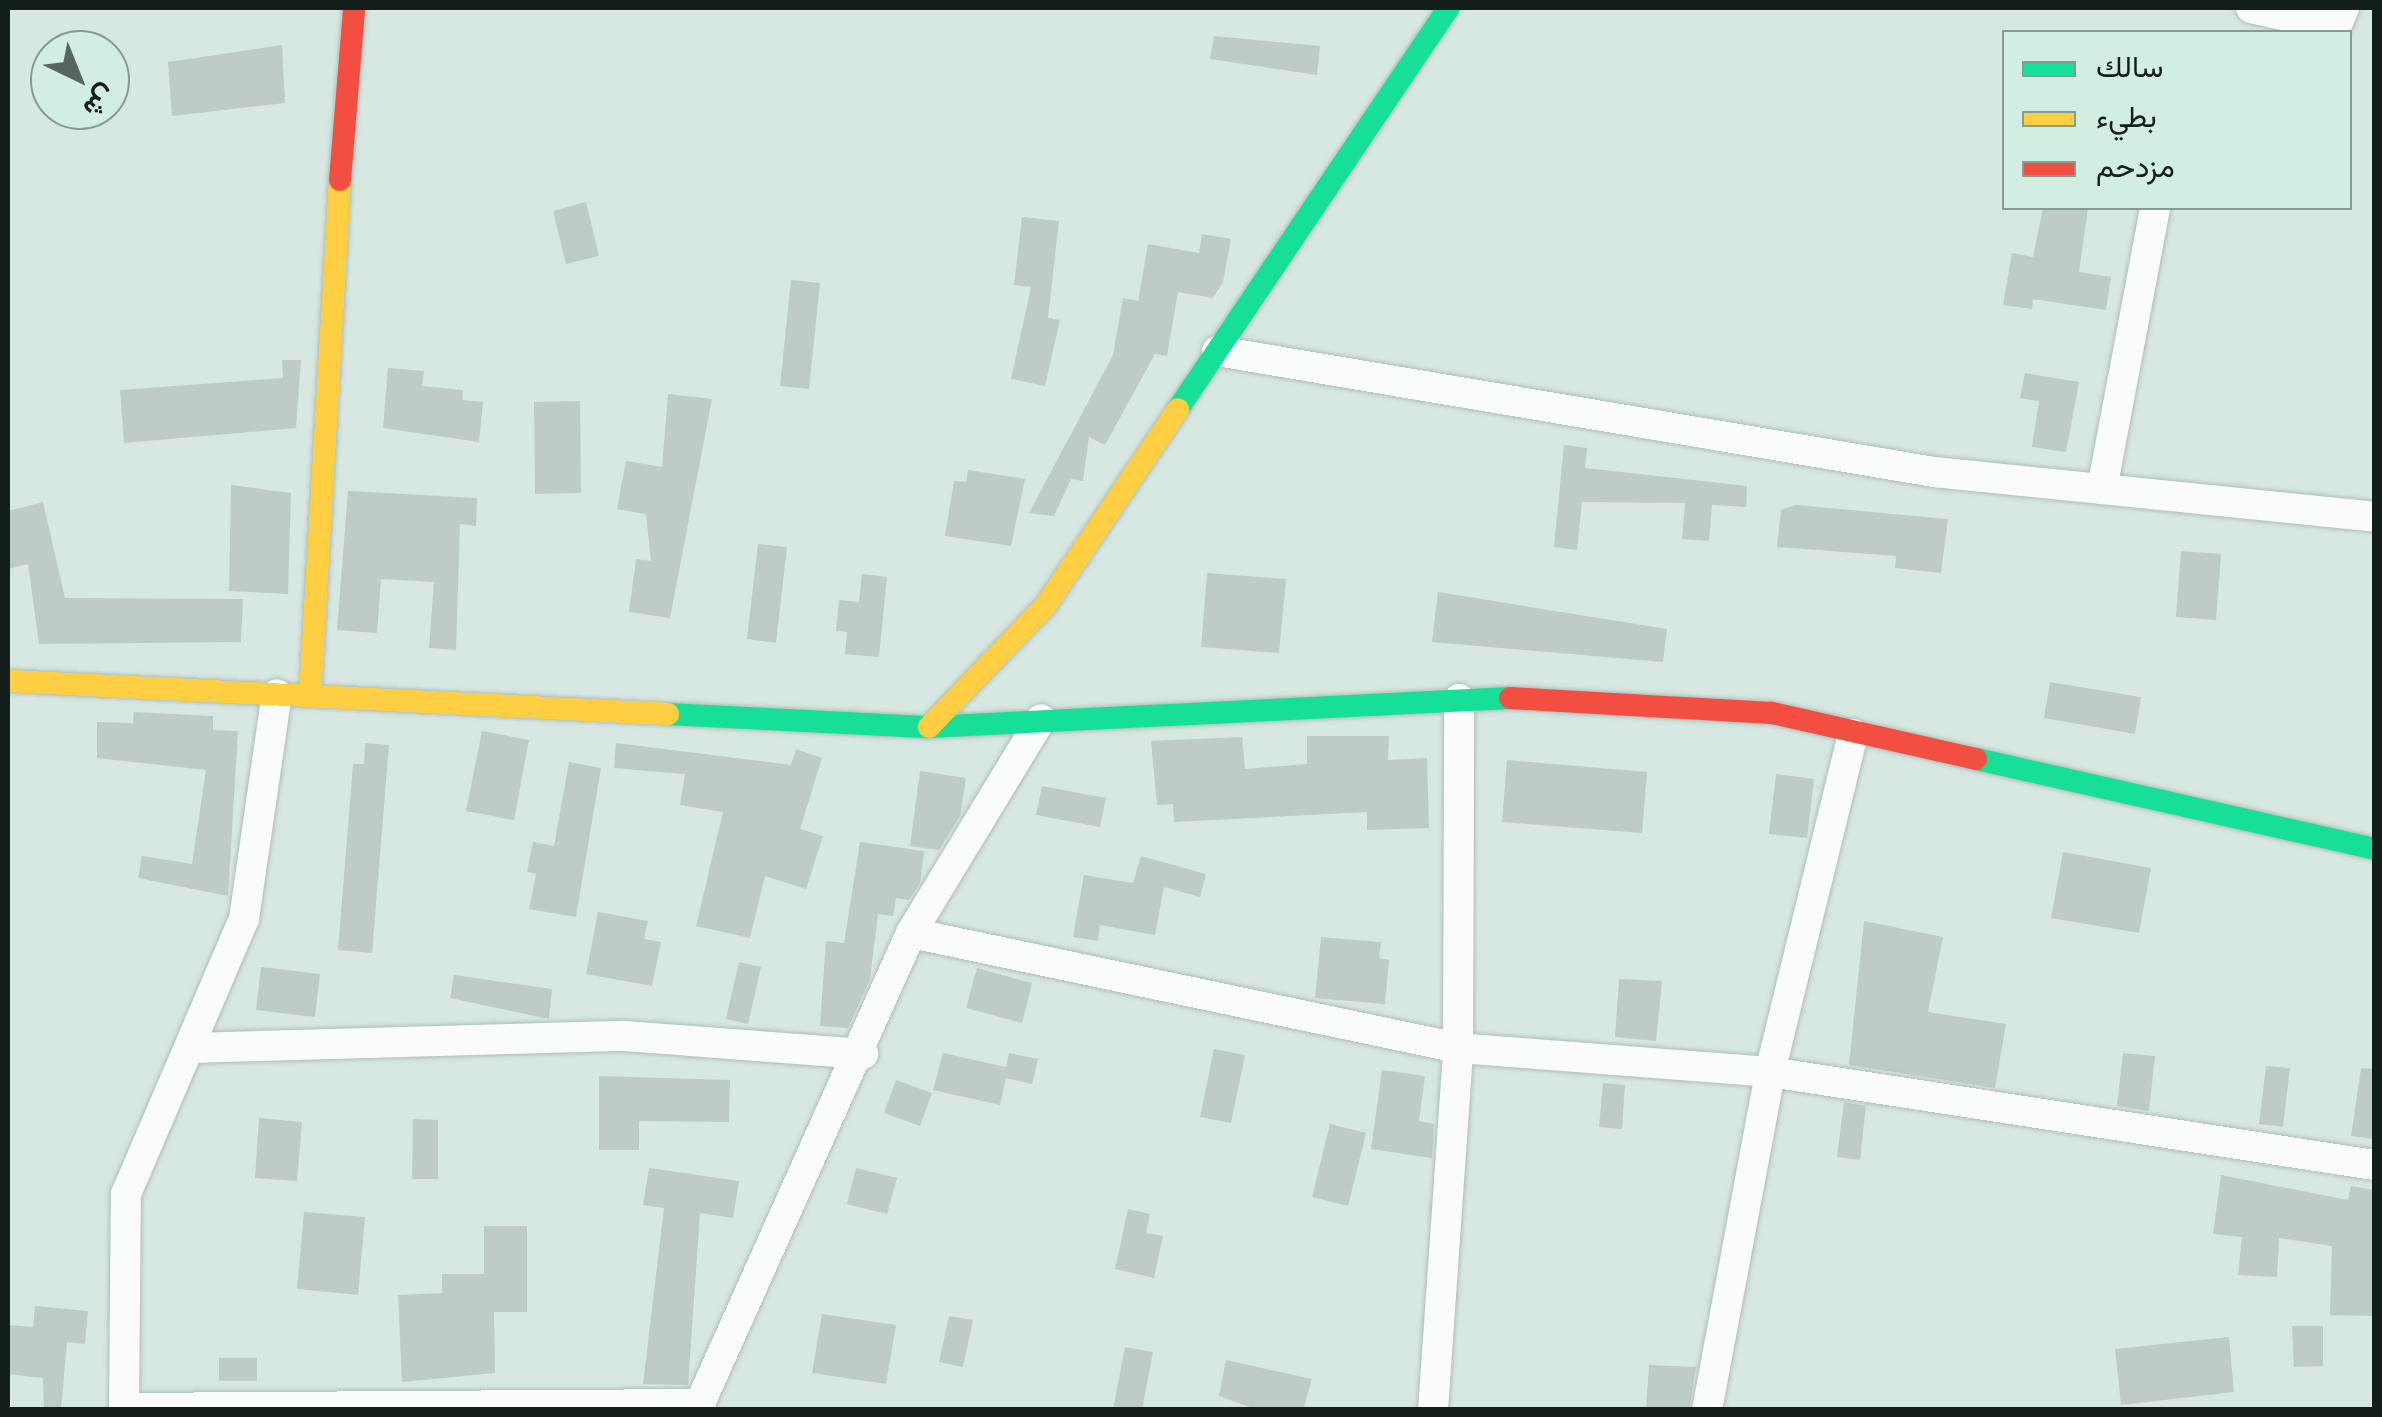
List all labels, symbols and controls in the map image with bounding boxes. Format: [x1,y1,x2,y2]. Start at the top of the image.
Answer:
north arrow [30,30,130,130]
legend [2002,30,2352,210]
text: سالك [2096,53,2163,83]
text: ش [77,79,121,122]
text: بطيء [2096,103,2157,133]
text: مزدحم [2096,153,2175,183]

